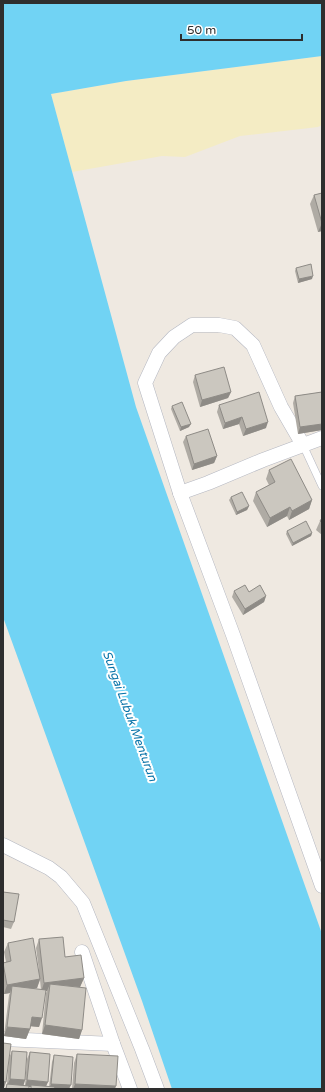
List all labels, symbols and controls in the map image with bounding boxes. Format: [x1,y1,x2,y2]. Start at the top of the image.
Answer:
scale bar [181,16,302,42]
text: 50 m [187,23,216,37]
water label: Sungai Lubuk Menturun [100,649,160,784]

